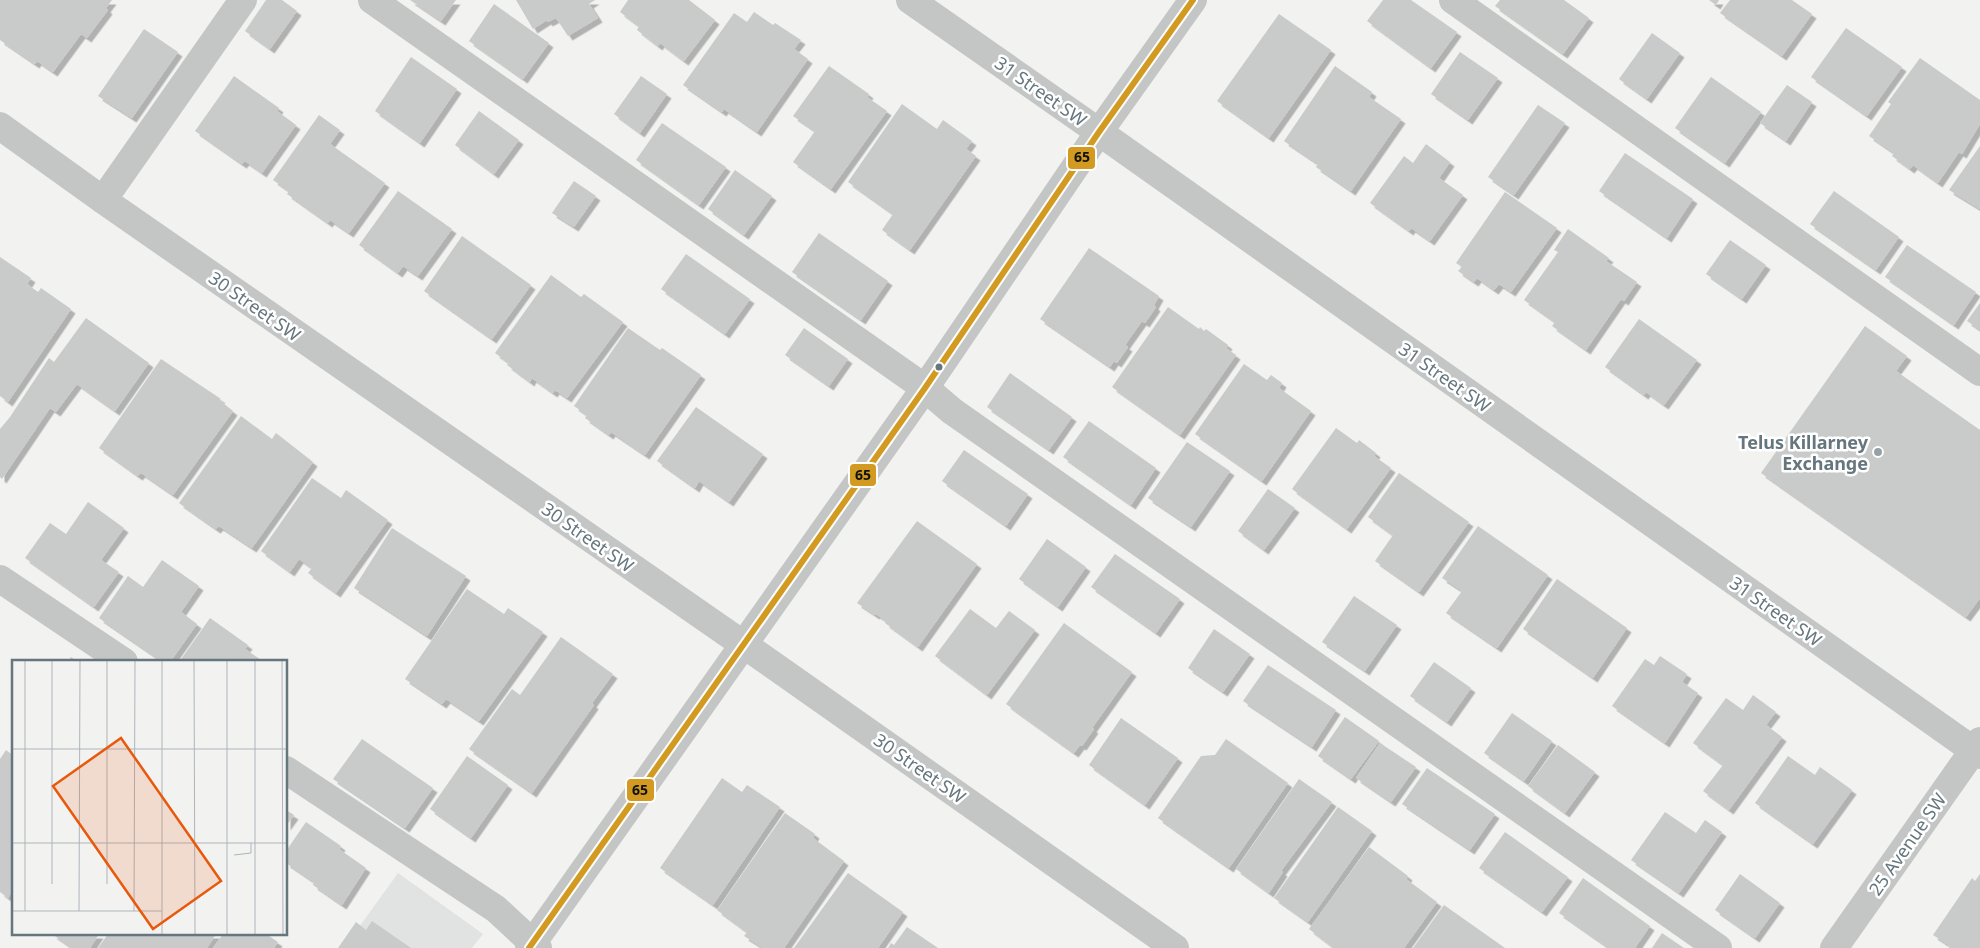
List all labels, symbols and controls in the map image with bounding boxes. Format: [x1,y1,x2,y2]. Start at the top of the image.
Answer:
street label: 31 Street SW [990,51,1092,132]
line badge: 65 [1067,146,1096,170]
text: 65 [1074,147,1090,166]
street label: 30 Street SW [204,266,306,347]
street label: 31 Street SW [1394,337,1496,418]
unlabelled marker [934,362,944,372]
place label: Telus Killarney Exchange [1738,430,1869,475]
marker: Telus Killarney Exchange [1872,446,1884,458]
line badge: 65 [849,463,877,487]
text: 65 [855,465,871,484]
street label: 30 Street SW [537,497,639,578]
street label: 31 Street SW [1725,571,1827,652]
inset map [12,660,288,936]
street label: 30 Street SW [869,728,971,809]
line badge: 65 [626,778,655,802]
text: 65 [632,780,648,799]
street label: 25 Avenue SW [1863,788,1951,900]

